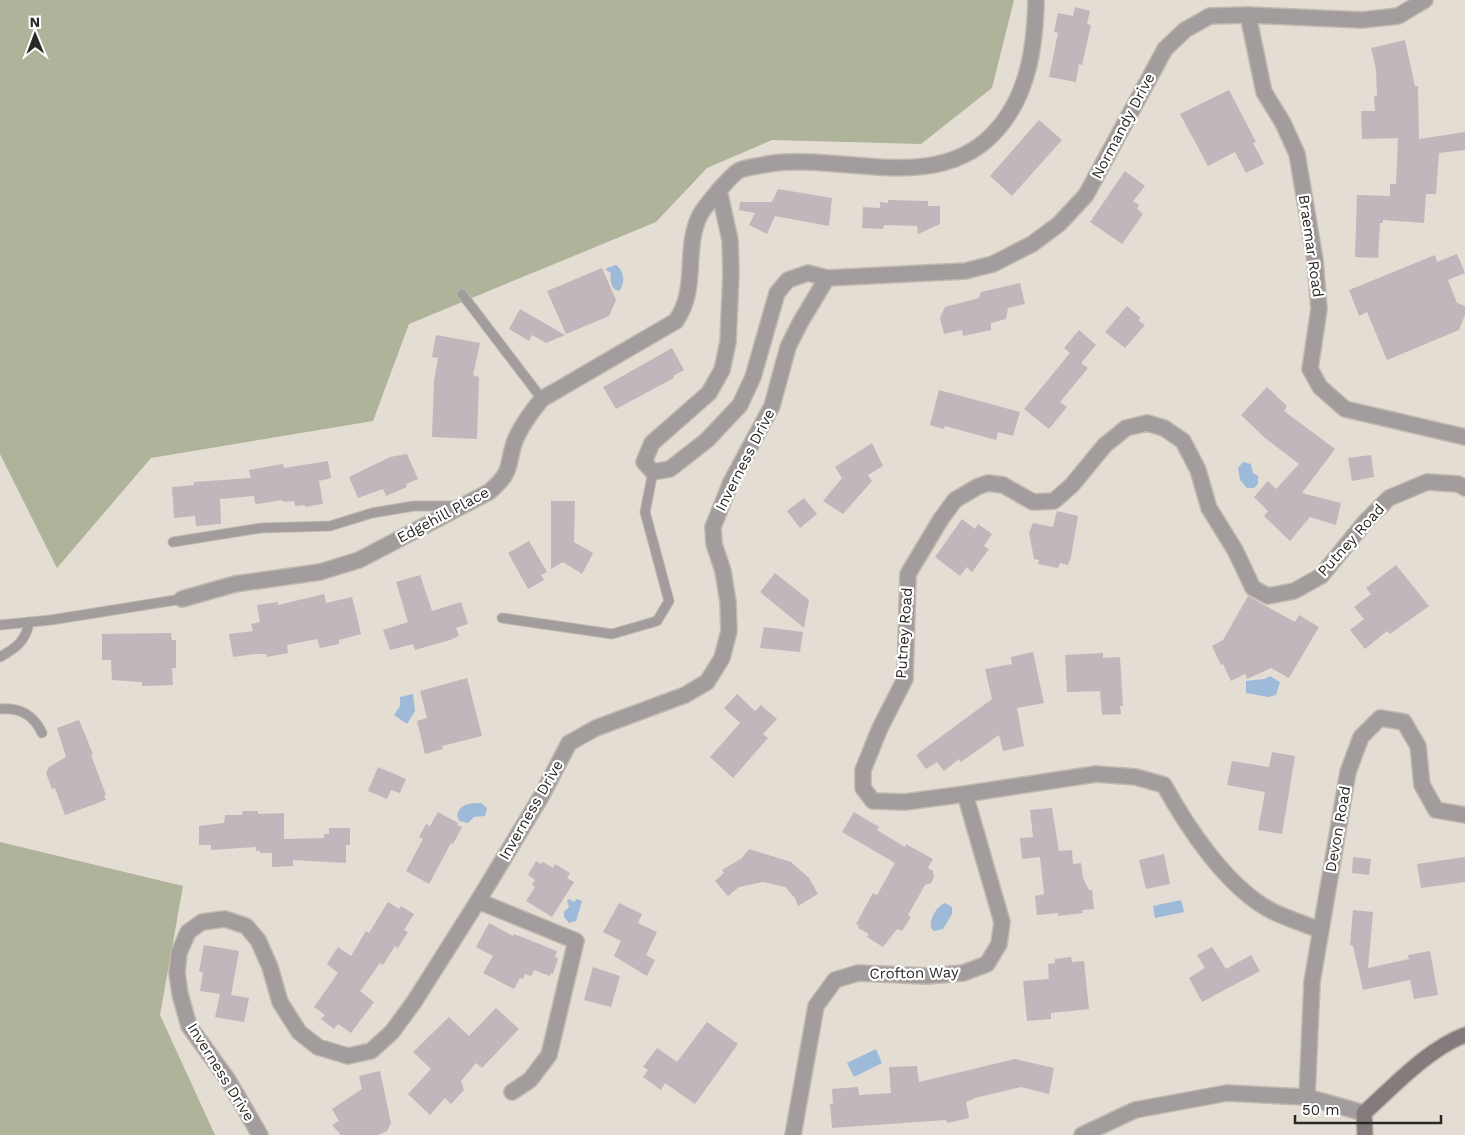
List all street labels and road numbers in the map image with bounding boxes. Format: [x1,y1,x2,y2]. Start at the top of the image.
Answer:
street label: Normandy Drive [1088,70,1158,182]
street label: Braemar Road [1295,194,1327,298]
street label: Inverness Drive [712,406,778,514]
street label: Edgehill Place [394,483,492,547]
street label: Putney Road [1314,500,1388,580]
street label: Putney Road [892,587,916,679]
street label: Inverness Drive [495,757,567,863]
street label: Devon Road [1322,785,1354,873]
street label: Crofton Way [869,963,959,983]
street label: Inverness Drive [184,1020,258,1124]

